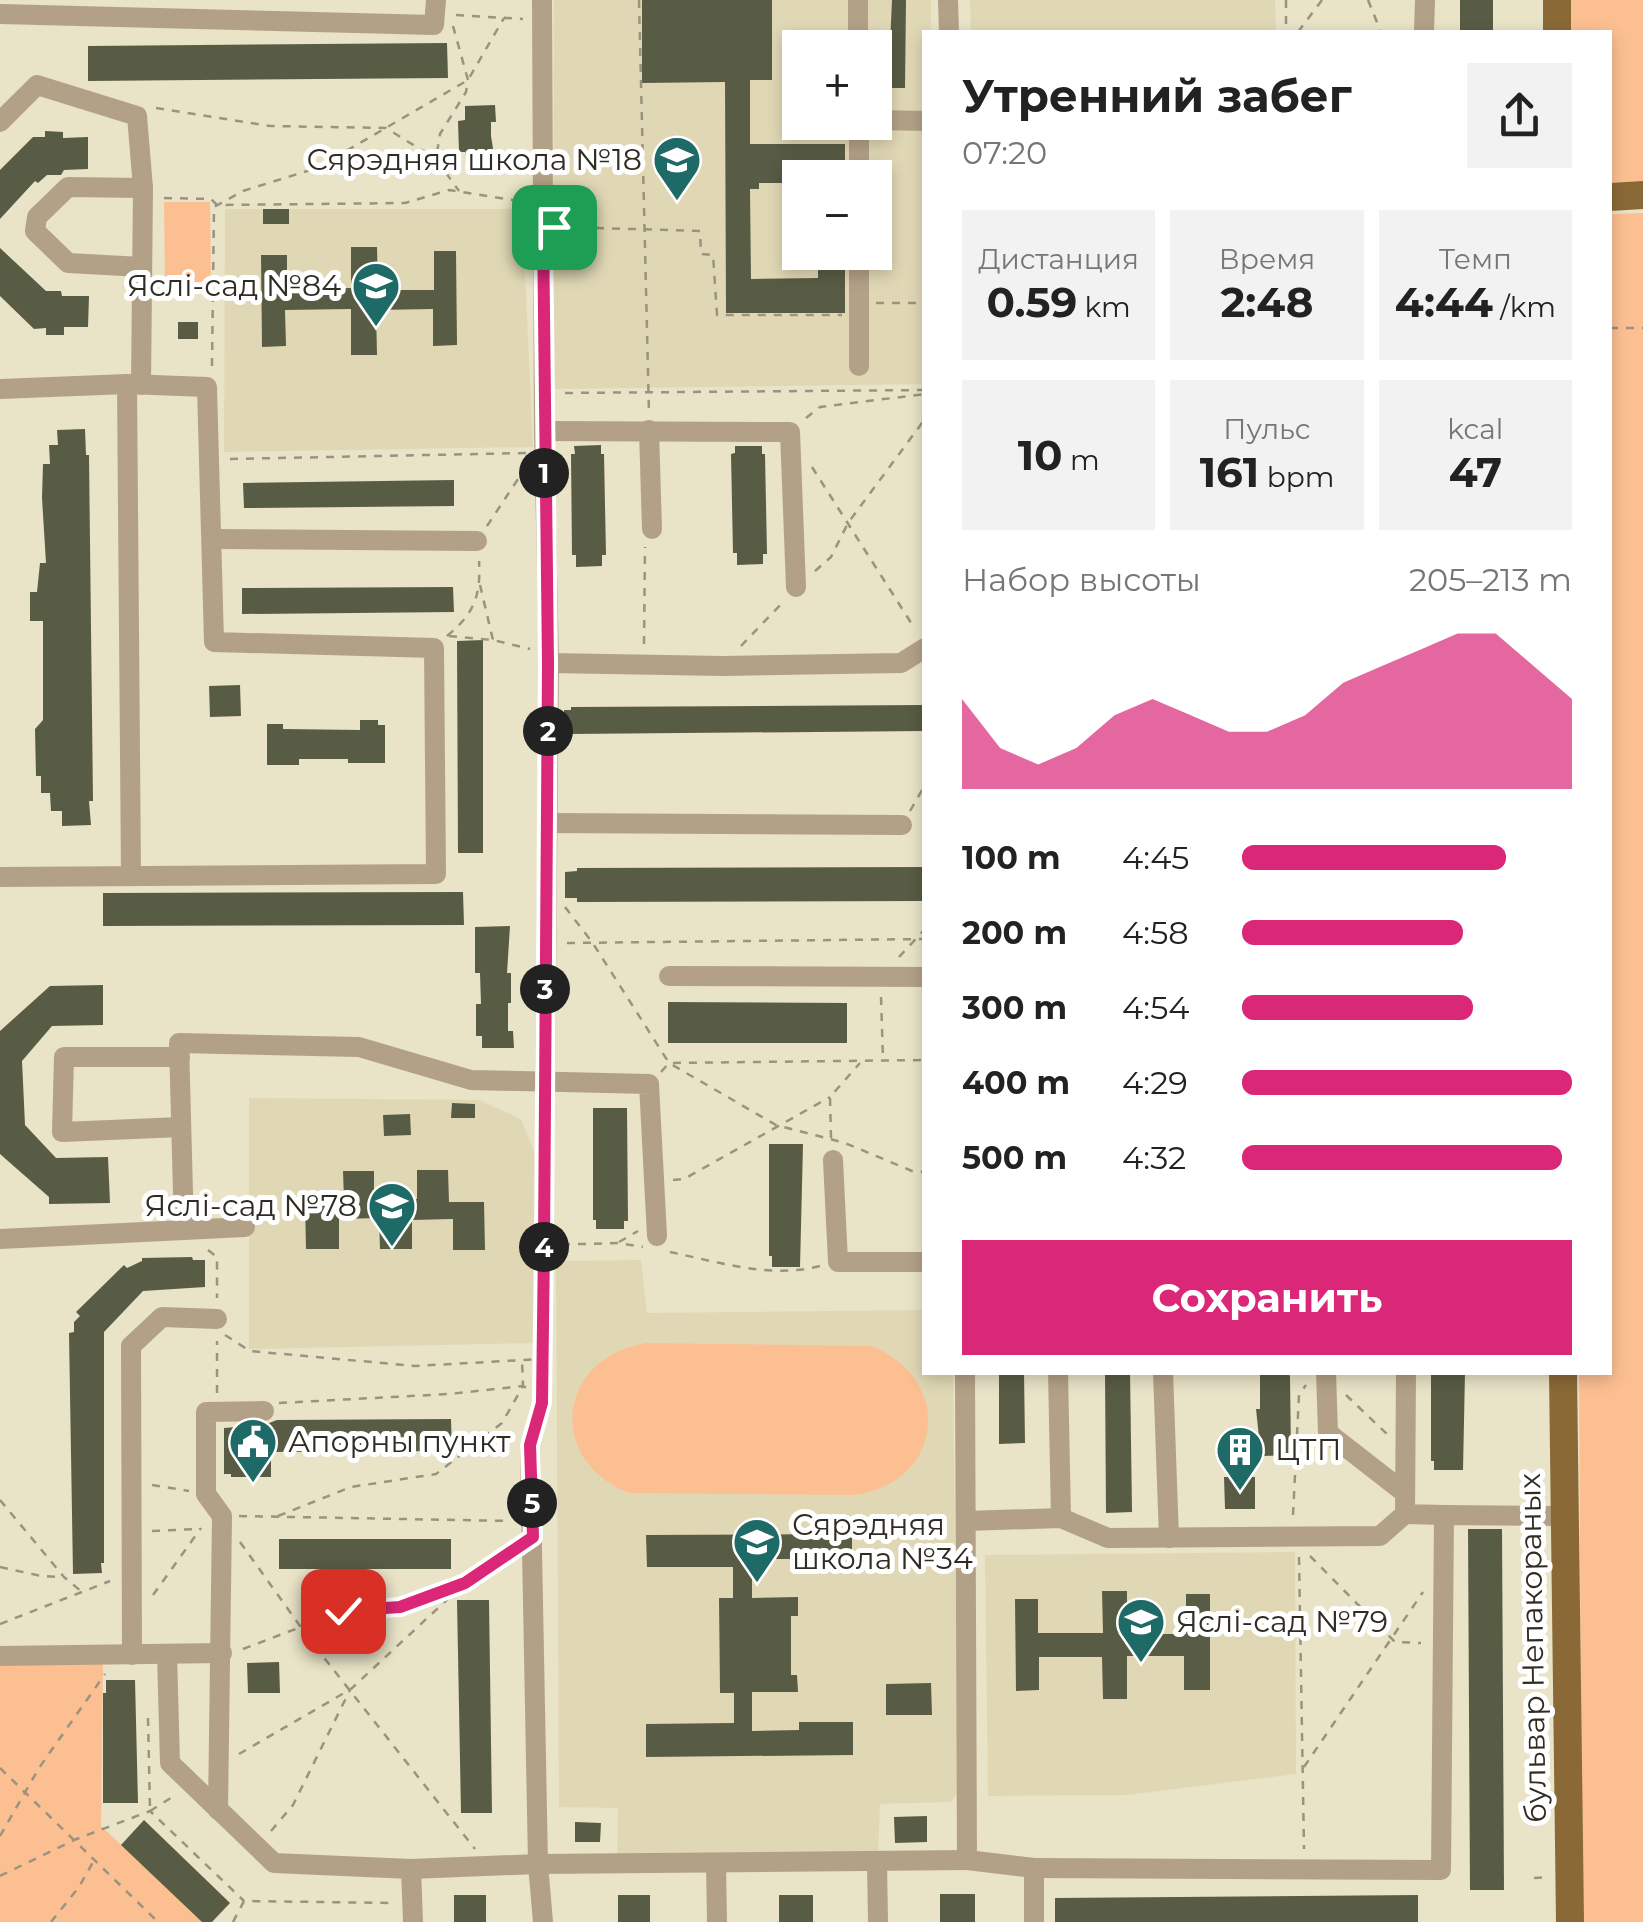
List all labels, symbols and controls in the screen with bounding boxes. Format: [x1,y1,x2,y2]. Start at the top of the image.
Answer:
map controls [782,30,892,270]
button: + [782,30,892,140]
button: share [1467,63,1572,168]
text: Утренний забег [962,68,1352,123]
text: 07:20 [962,133,1047,172]
school or university icon: Сярэдняя школа №18 [651,134,703,202]
place label: Сярэдняя школа №18 [306,141,642,178]
button: − [782,160,892,270]
pin [512,185,597,270]
icon: arrive [527,200,582,255]
text: Дистанция [978,242,1139,276]
text: Время [1219,242,1315,276]
text: Темп [1439,242,1512,276]
school or university icon: Яслі-сад №84 [350,260,402,328]
place label: Яслі-сад №84 [127,267,341,304]
text: 0.59 [987,276,1077,328]
text: 2:48 [1221,276,1313,328]
text: 4:44 [1395,276,1493,328]
text: km [1077,290,1131,324]
text: /km [1493,290,1556,324]
text: Пульс [1223,412,1311,446]
text: kcal [1447,412,1503,446]
text: 10 [1018,429,1063,481]
text: m [1063,443,1100,477]
text: 161 [1200,446,1259,498]
text: 47 [1449,446,1502,498]
pin: 1 [519,448,569,498]
text: 1 [539,456,549,490]
text: bpm [1259,460,1334,494]
text: Набор высоты [962,560,1201,599]
text: 205–213 m [1409,560,1572,599]
pin: 2 [523,706,573,756]
text: 2 [540,714,556,748]
text: 100 m [962,838,1061,877]
text: 4:45 [1122,838,1189,877]
text: 200 m [962,913,1067,952]
text: 4:58 [1122,913,1189,952]
pin: 3 [520,964,570,1014]
text: 3 [537,972,553,1006]
text: 300 m [962,988,1067,1027]
text: 4:54 [1122,988,1189,1027]
text: 400 m [962,1063,1070,1102]
text: 4:29 [1122,1063,1188,1102]
text: 500 m [962,1138,1067,1177]
text: 4:32 [1122,1138,1186,1177]
school or university icon: Яслі-сад №78 [366,1180,418,1248]
place label: Яслі-сад №78 [145,1187,357,1224]
pin: 4 [519,1222,569,1272]
text: 4 [534,1230,554,1264]
button: Сохранить [962,1240,1572,1355]
public building icon: Апорны пункт [227,1416,279,1484]
place label: Апорны пункт [288,1423,511,1460]
building icon: ЦТП [1214,1424,1266,1492]
place label: ЦТП [1275,1431,1341,1468]
street label: бульвар Непакораных [1511,1473,1554,1823]
pin: 5 [507,1478,557,1528]
text: 5 [524,1486,540,1520]
place label: Сярэдняя школа №34 [792,1506,973,1577]
school or university icon: Сярэдняя школа №34 [731,1516,783,1584]
pin [301,1569,386,1654]
icon: check [316,1584,371,1639]
school or university icon: Яслі-сад №79 [1115,1596,1167,1664]
place label: Яслі-сад №79 [1176,1603,1388,1640]

